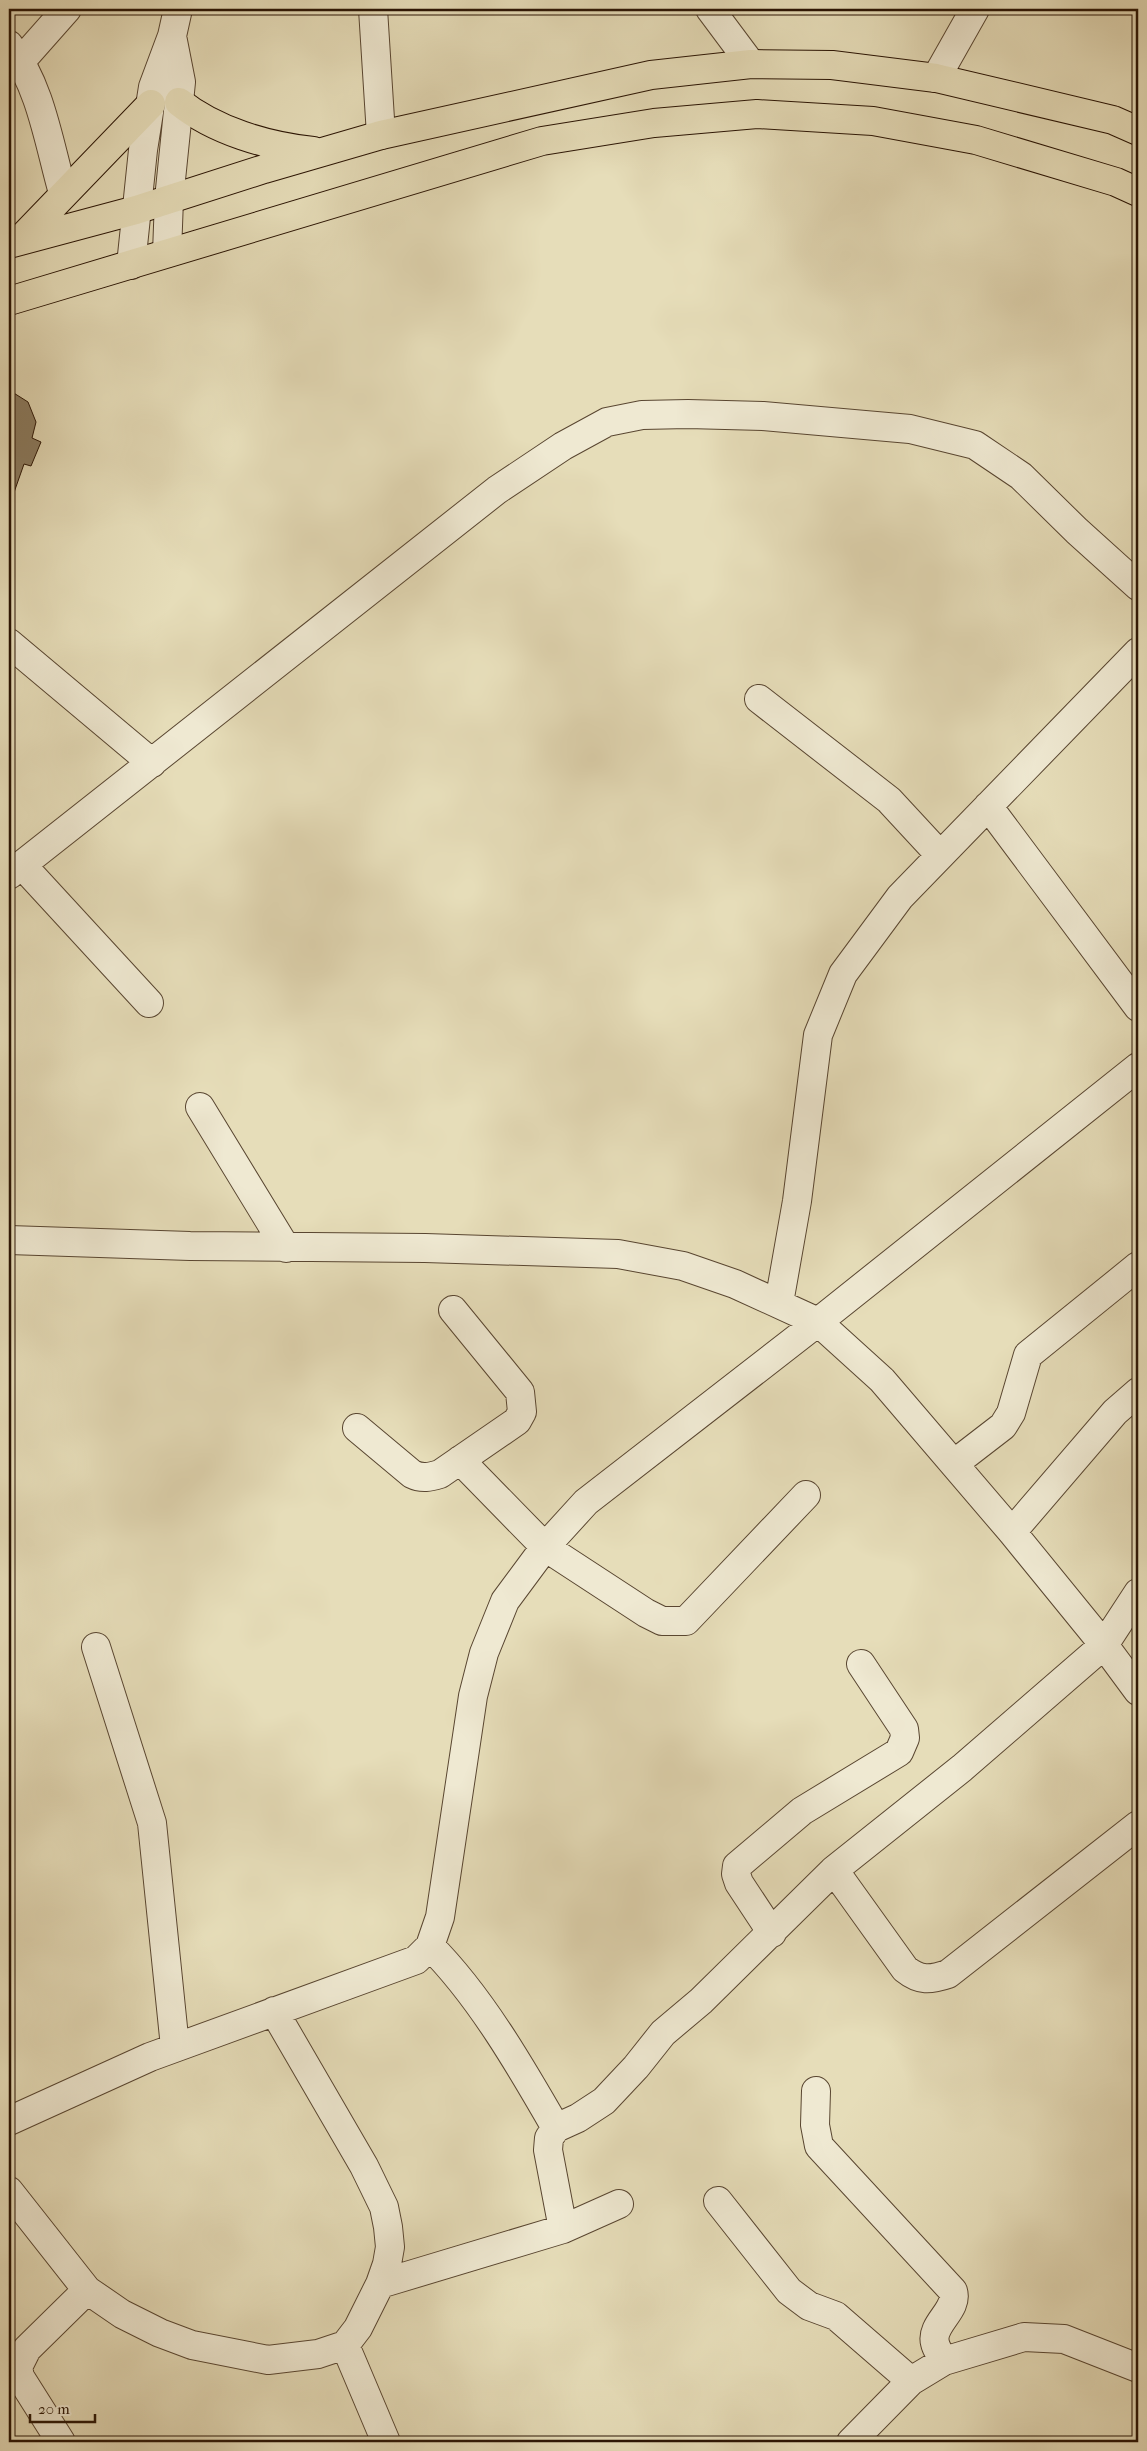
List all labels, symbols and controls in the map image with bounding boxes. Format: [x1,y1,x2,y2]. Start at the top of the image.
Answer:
scale bar [30,2391,95,2423]
text: 20 m [38,2400,70,2418]

